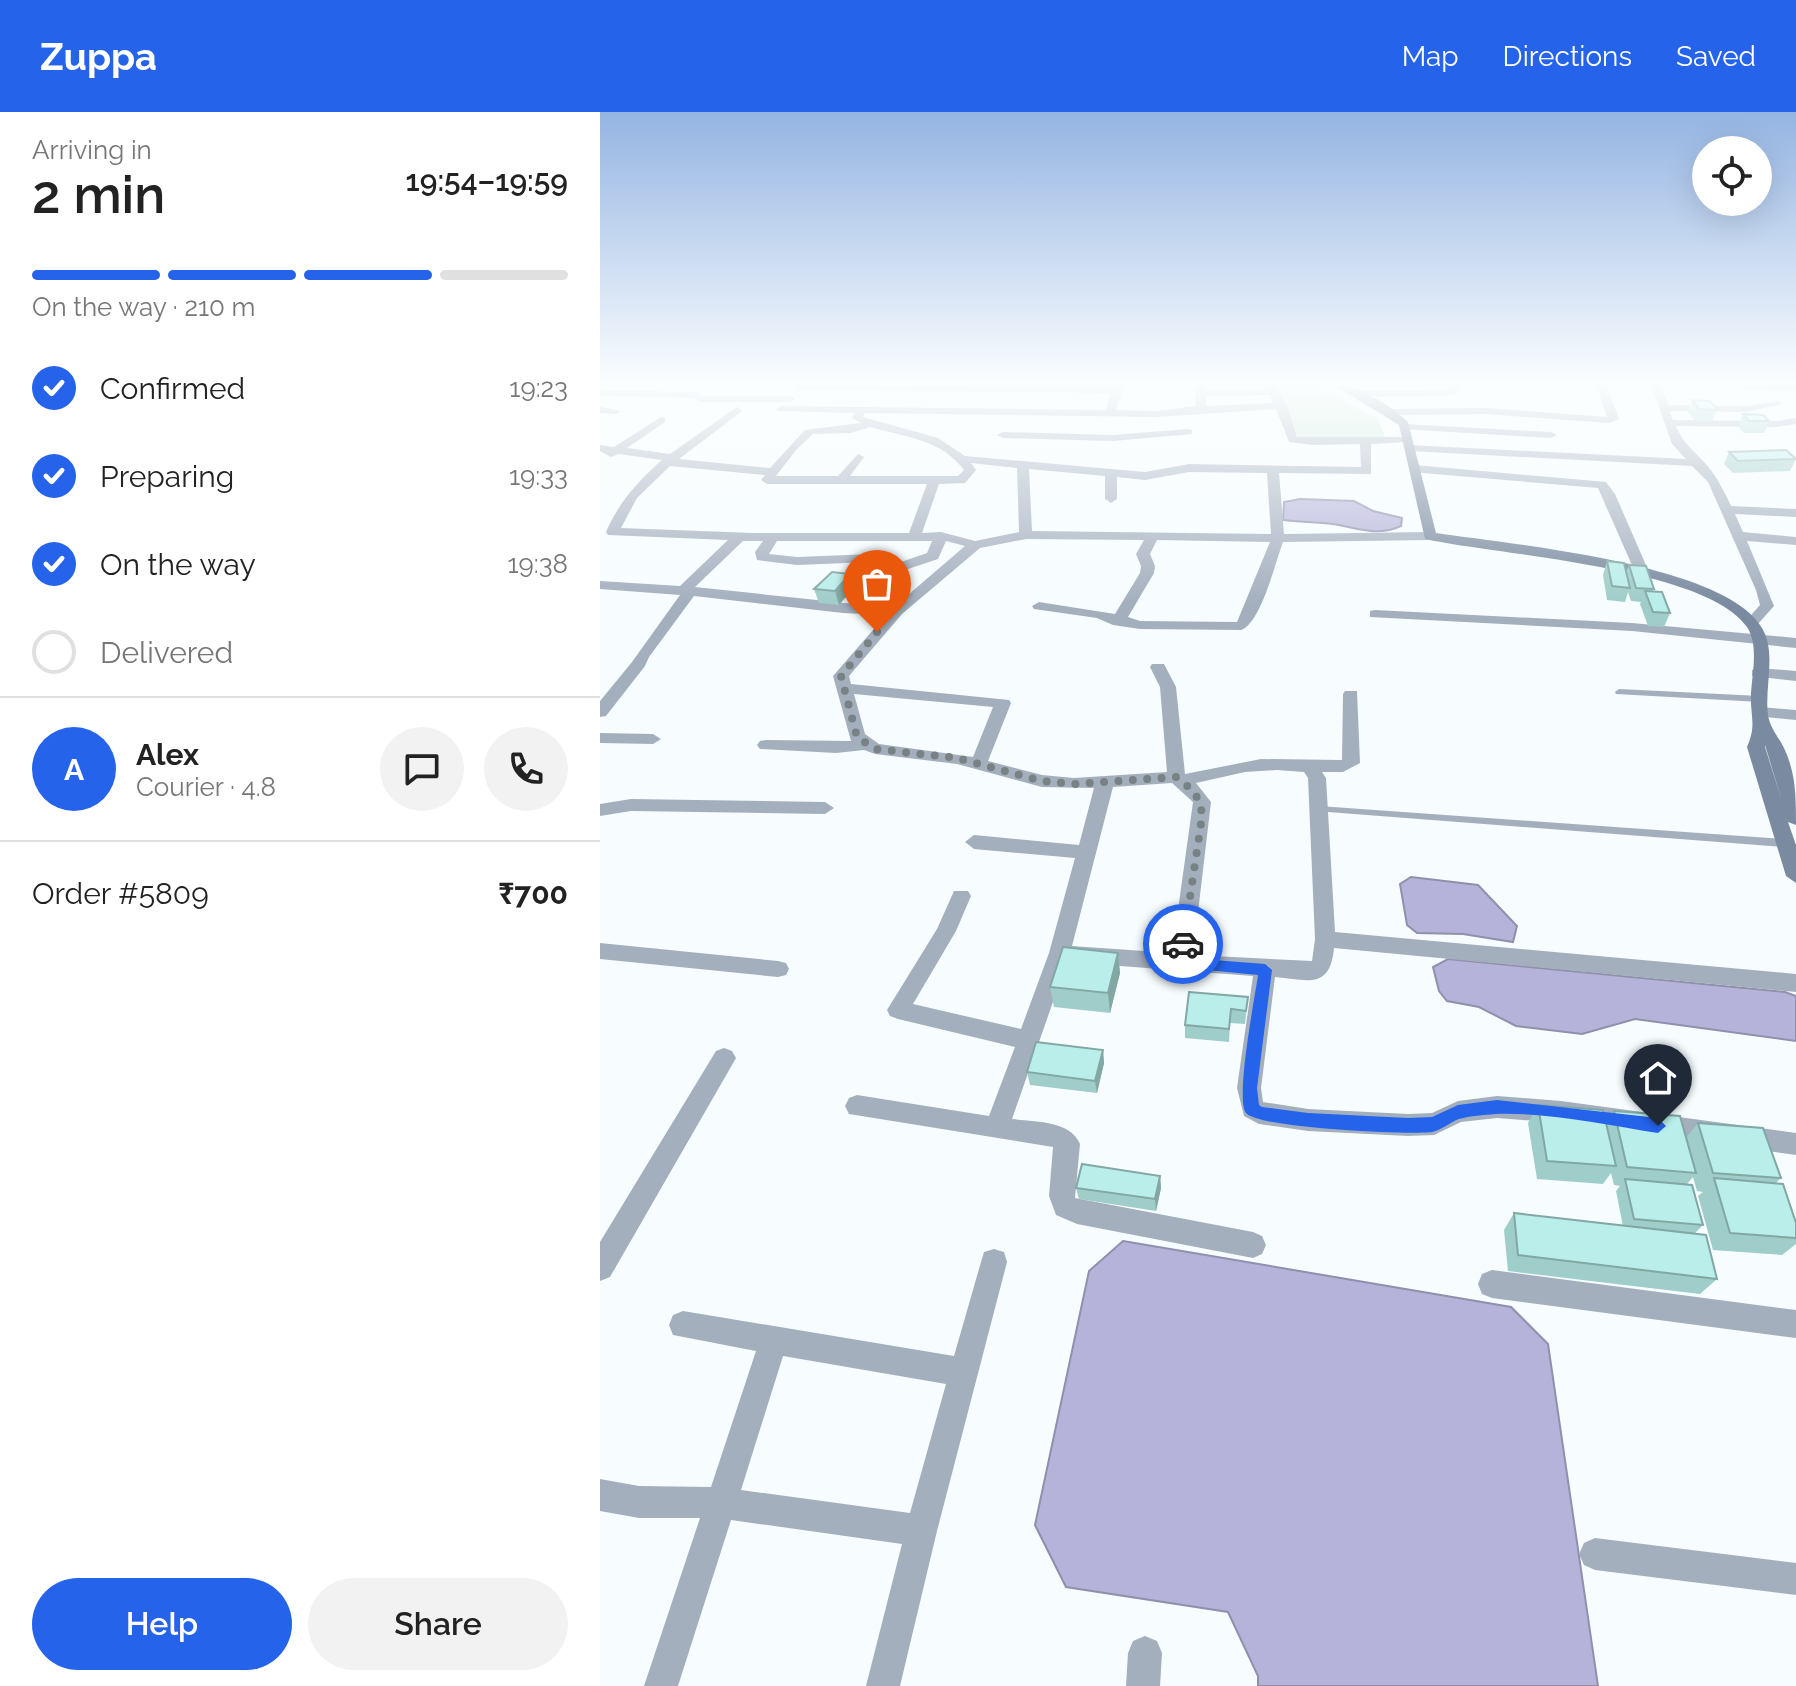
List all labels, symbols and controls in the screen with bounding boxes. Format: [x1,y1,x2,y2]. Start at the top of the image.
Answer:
text: Zuppa [40,34,157,79]
text: Map [1402,40,1459,73]
text: Directions [1503,40,1632,73]
text: Saved [1676,40,1756,73]
text: Arriving in [32,135,152,165]
map controls [1692,136,1772,216]
button: locate [1692,136,1772,216]
text: 19:54–19:59 [406,163,568,198]
text: 2 min [32,164,165,225]
text: On the way · 210 m [32,292,256,322]
icon: check [32,366,76,410]
text: Confirmed [100,371,245,406]
text: 19:23 [509,373,568,403]
icon: check [32,454,76,498]
text: Preparing [100,459,234,494]
text: 19:33 [509,461,568,491]
icon: check [32,542,76,586]
text: On the way [100,547,256,582]
text: 19:38 [507,549,568,579]
pin [843,550,911,632]
icon: bag [855,562,899,606]
text: Delivered [100,635,233,670]
button: chat [380,727,464,811]
button: phone [484,727,568,811]
text: Alex [136,737,199,772]
text: A [64,752,84,787]
text: Courier · 4.8 [136,772,276,802]
text: Order #5809 [32,876,209,911]
text: ₹700 [498,876,568,911]
courier [1143,904,1223,984]
icon: car [1161,922,1205,966]
pin [1624,1044,1692,1126]
icon: home [1636,1056,1680,1100]
button: Help [32,1578,292,1670]
button: Share [308,1578,568,1670]

